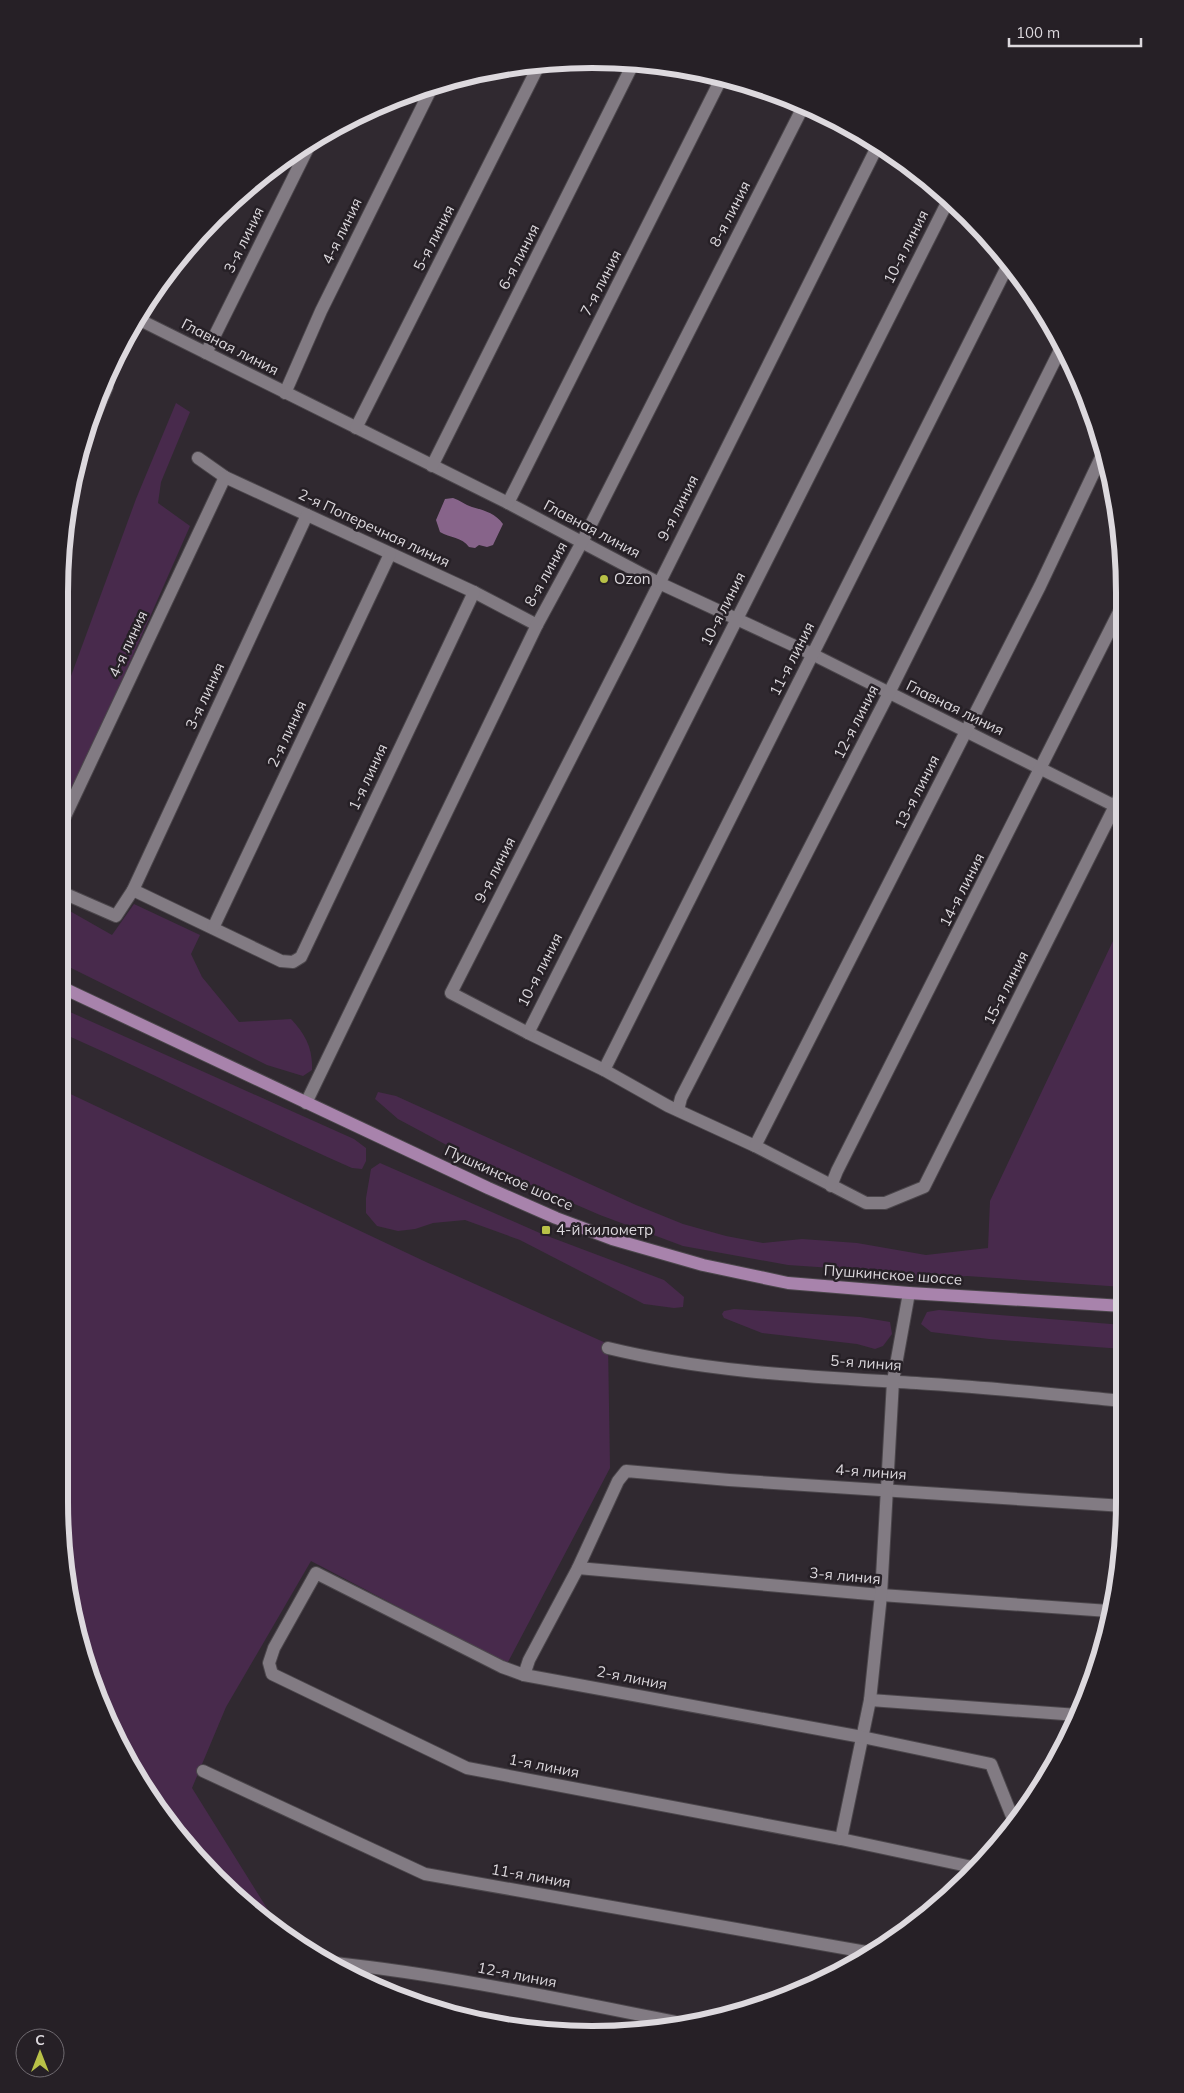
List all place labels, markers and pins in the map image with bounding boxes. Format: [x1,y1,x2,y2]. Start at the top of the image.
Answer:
place label: Ozon [614,569,651,588]
marker: Ozon [598,573,610,585]
place label: 4-й километр [556,1220,653,1239]
marker: 4-й километр [540,1224,552,1236]

